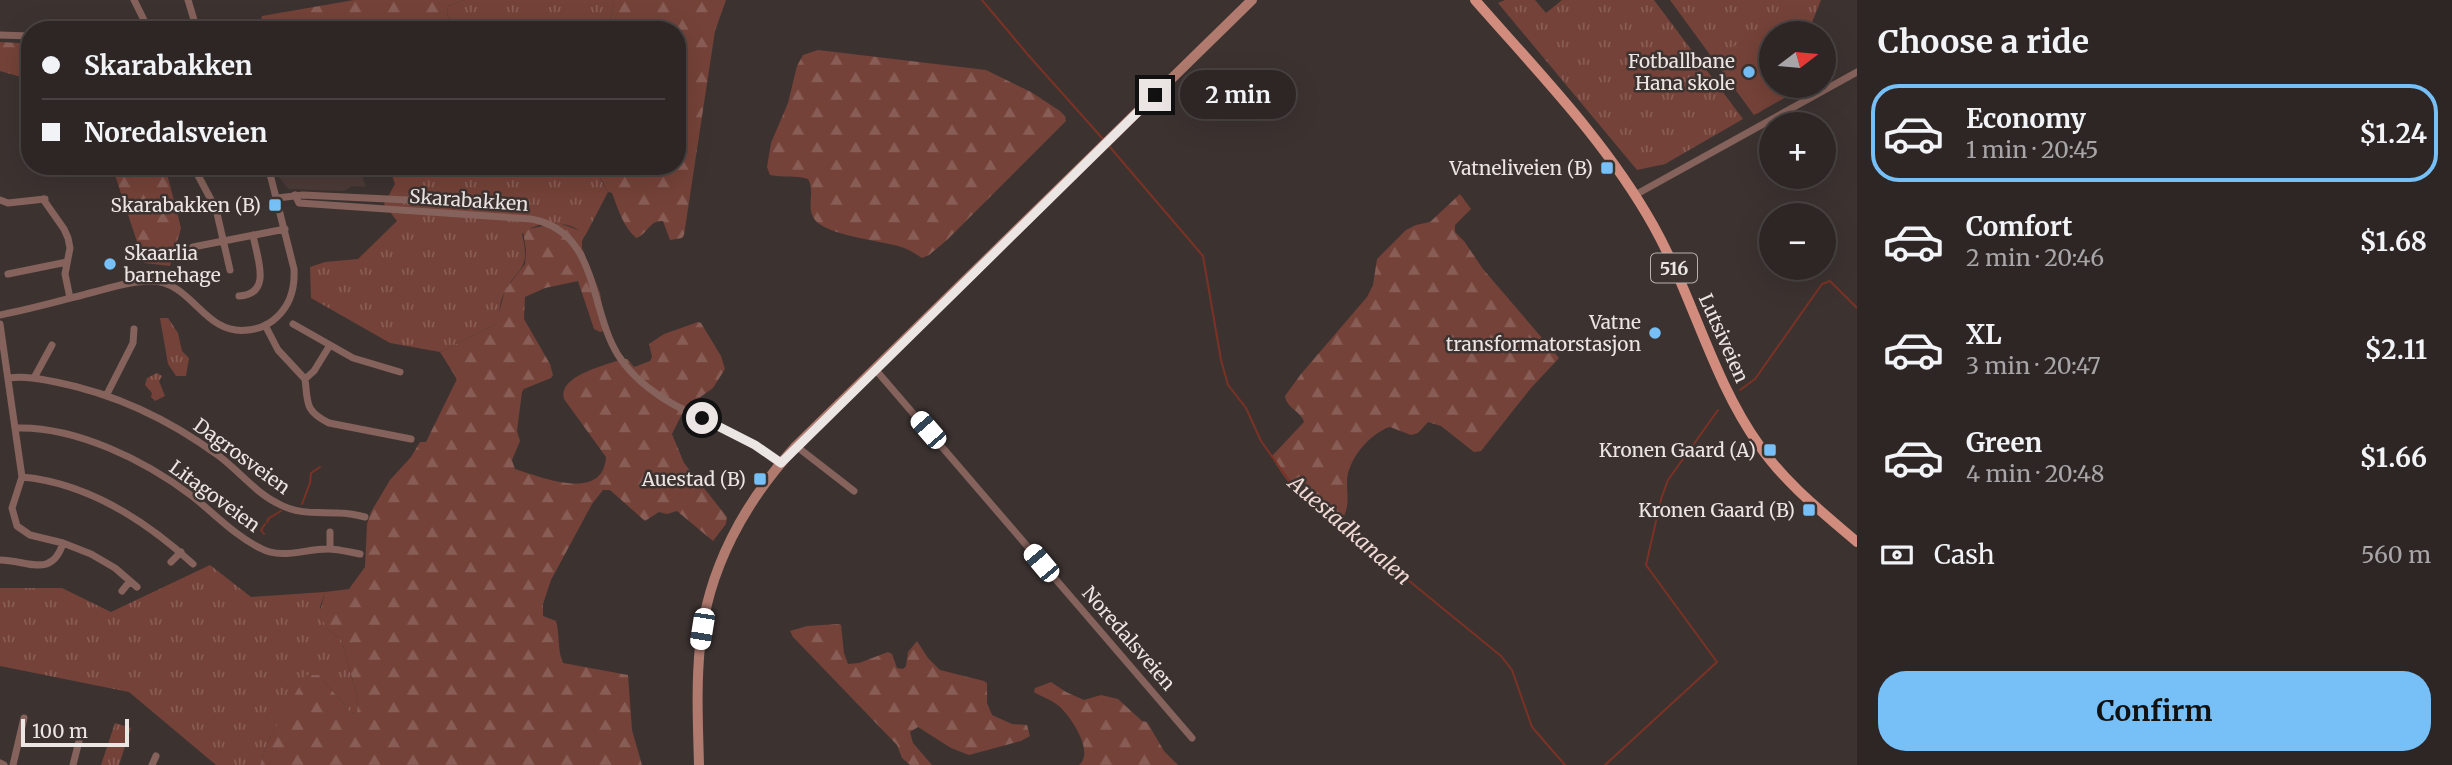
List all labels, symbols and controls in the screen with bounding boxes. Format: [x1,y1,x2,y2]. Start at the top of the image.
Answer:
north arrow [1759,21,1836,98]
map controls [1759,21,1836,280]
text: Choose a ride [1878,22,2089,62]
text: Skarabakken [84,49,253,82]
place label: Fotballbane Hana skole [1628,49,1735,95]
marker: Fotballbane Hana skole [1741,64,1757,80]
callout: 2 min [1180,70,1295,119]
route end [1139,79,1171,111]
text: 2 min [1205,80,1271,109]
icon: car [1882,102,1945,165]
text: Economy [1966,102,2086,135]
button: + [1759,112,1836,189]
text: Noredalsveien [84,116,267,149]
text: $1.24 [2359,117,2427,150]
text: 1 min · 20:45 [1966,135,2099,164]
place label: Vatneliveien (B) [1449,156,1593,180]
marker: Vatneliveien (B) [1599,160,1615,176]
street label: Skarabakken [408,184,530,216]
place label: Skarabakken (B) [111,193,261,217]
marker: Skarabakken (B) [267,197,283,213]
button: − [1759,203,1836,280]
icon: car [1882,210,1945,273]
text: Comfort [1966,210,2072,243]
text: $1.68 [2359,225,2427,258]
place label: Skaarlia barnehage [123,241,221,287]
text: 2 min · 20:46 [1966,243,2104,272]
road number: 516 [1651,254,1697,282]
marker: Skaarlia barnehage [102,256,118,272]
street label: Lutsiveien [1694,290,1754,387]
place label: Vatne transformatorstasjon [1446,310,1641,356]
icon: car [1882,318,1945,381]
text: XL [1966,318,2002,351]
marker: Vatne transformatorstasjon [1647,325,1663,341]
text: $2.11 [2365,333,2427,366]
text: 3 min · 20:47 [1966,351,2101,380]
route start [686,402,718,434]
car [907,407,950,453]
street label: Dagrosveien [189,413,295,499]
icon: car [1882,426,1945,489]
text: Green [1966,426,2042,459]
place label: Kronen Gaard (A) [1599,438,1756,462]
text: $1.66 [2360,441,2427,474]
marker: Kronen Gaard (A) [1762,442,1778,458]
street label: Litagoveien [165,455,266,537]
text: 4 min · 20:48 [1966,459,2104,488]
place label: Auestad (B) [641,467,746,491]
water label: Auestadkanalen [1282,468,1417,591]
marker: Auestad (B) [752,471,768,487]
place label: Kronen Gaard (B) [1638,498,1795,522]
marker: Kronen Gaard (B) [1801,502,1817,518]
icon: cash [1878,536,1916,574]
text: Cash [1934,538,1995,571]
car [1020,540,1063,586]
text: 560 m [2361,540,2431,569]
street label: Noredalsveien [1077,581,1181,695]
car [689,607,716,651]
button: Confirm [1878,671,2431,751]
scale bar [21,716,130,748]
text: 100 m [32,719,88,743]

